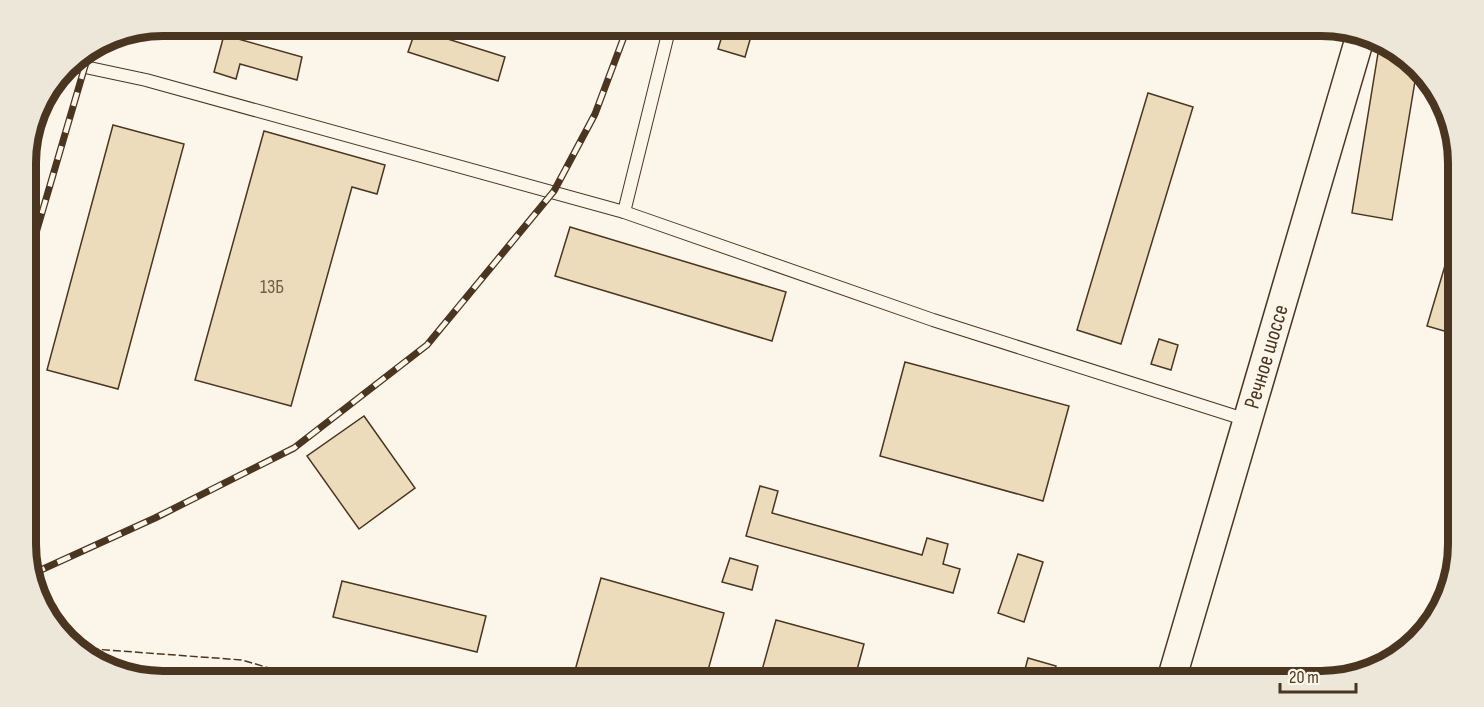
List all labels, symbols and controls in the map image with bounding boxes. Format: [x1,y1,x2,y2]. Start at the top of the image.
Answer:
house number: 13Б [260,275,284,299]
street label: Речное шоссе [1238,302,1294,412]
scale bar [1280,656,1356,694]
text: 20 m [1289,667,1319,688]

